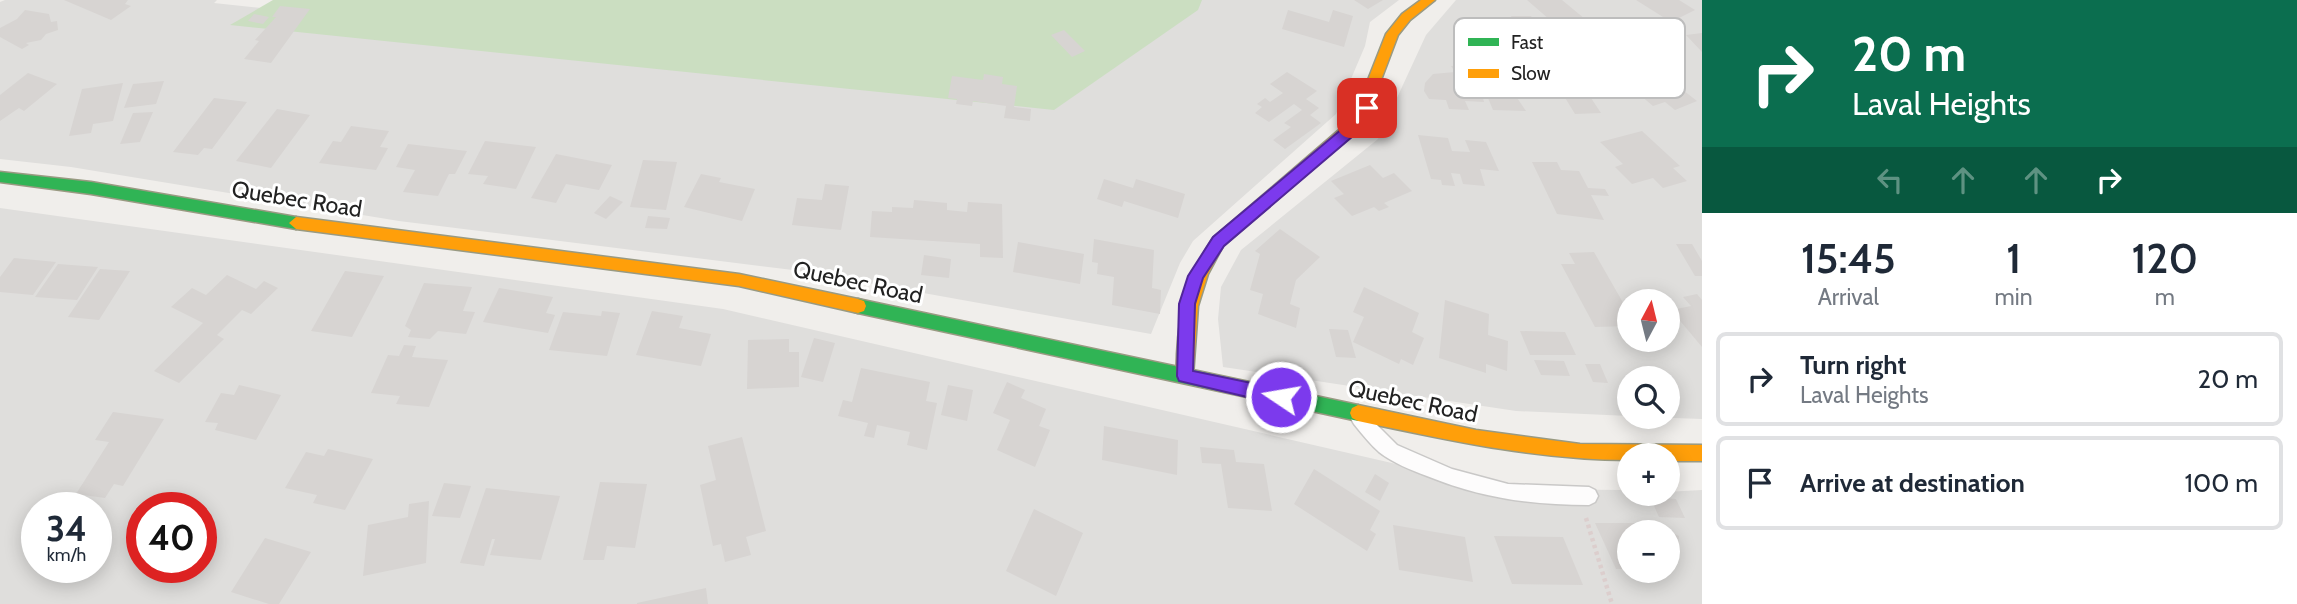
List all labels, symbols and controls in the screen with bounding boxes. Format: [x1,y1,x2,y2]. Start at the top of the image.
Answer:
legend [1454,18,1685,98]
text: 20 m [1852,24,1966,83]
icon: right [1737,28,1828,119]
text: Fast [1511,31,1544,54]
text: Slow [1511,62,1551,85]
pin [1337,78,1397,138]
text: Laval Heights [1852,84,2031,123]
icon: arrive [1348,89,1386,127]
icon: left [1871,161,1909,199]
icon: ahead [1944,161,1982,199]
icon: ahead [2017,161,2055,199]
icon: right [2090,161,2128,199]
street label: Quebec Road [230,175,364,223]
text: 15:45 [1801,232,1896,284]
text: 1 [2006,232,2021,284]
text: 120 [2132,232,2198,284]
street label: Quebec Road [791,255,925,309]
text: Arrival [1818,283,1879,311]
text: min [1995,283,2033,311]
text: m [2155,283,2175,311]
north arrow [1617,289,1680,352]
map controls [1617,289,1680,583]
text: Turn right [1800,349,1906,381]
position arrow [1244,360,1318,434]
icon: right [1741,360,1779,398]
text: 20 m [2198,363,2258,395]
button: search [1617,366,1680,429]
street label: Quebec Road [1346,374,1480,428]
text: Laval Heights [1800,381,1929,409]
button: + [1617,443,1680,506]
icon: arrive [1741,464,1779,502]
text: Arrive at destination [1800,467,2025,499]
text: 100 m [2185,467,2258,499]
speed limit sign: 40 [126,492,217,583]
text: 34 [46,507,87,550]
button: − [1617,520,1680,583]
text: km/h [47,544,86,566]

